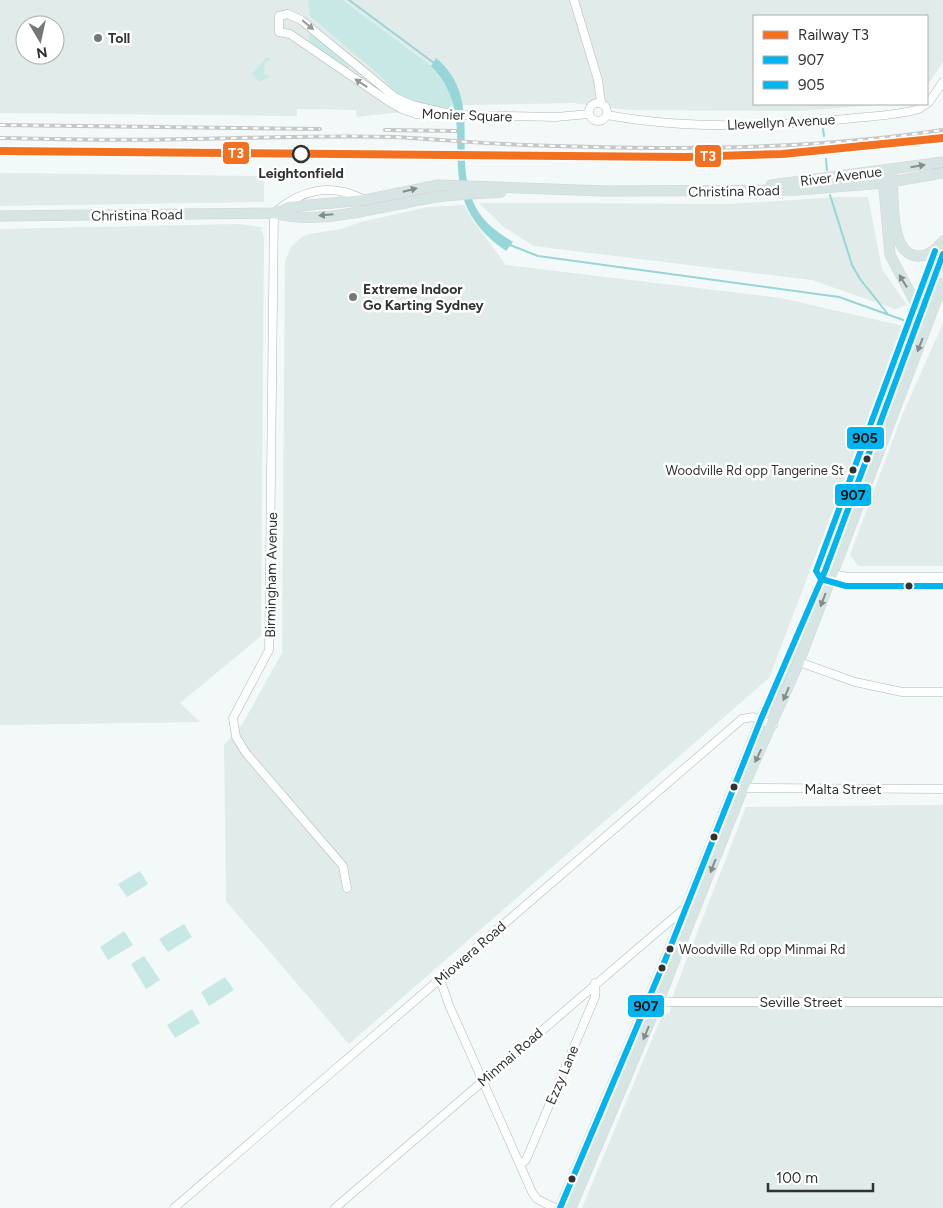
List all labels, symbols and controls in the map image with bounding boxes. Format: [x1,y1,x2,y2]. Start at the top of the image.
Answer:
north arrow [15,15,65,65]
legend [753,15,928,105]
one-way arrow [301,19,314,30]
text: Railway T3 [798,26,869,44]
place label: Toll [108,30,130,47]
marker: Toll [92,32,104,44]
text: N [35,43,49,62]
text: 907 [798,51,824,69]
text: 905 [798,76,825,94]
one-way arrow [355,78,368,88]
street label: Monier Square [421,105,513,126]
street label: Llewellyn Avenue [726,111,836,134]
line badge: T3 [222,141,250,165]
line badge: T3 [694,144,722,168]
text: T3 [228,145,244,162]
marker: Leightonfield [292,145,310,163]
text: T3 [700,148,716,165]
one-way arrow [910,161,926,169]
street label: River Avenue [799,163,883,190]
place label: Leightonfield [258,165,344,182]
street label: Christina Road [688,182,780,201]
one-way arrow [403,186,418,194]
street label: Christina Road [91,206,183,225]
one-way arrow [318,212,334,220]
one-way arrow [898,275,908,288]
place label: Extreme Indoor Go Karting Sydney [363,281,485,314]
marker: Extreme Indoor Go Karting Sydney [347,291,359,303]
one-way arrow [916,338,923,353]
line badge: 905 [846,426,885,450]
text: 905 [852,430,878,447]
unlabelled marker [862,454,872,464]
place label: Woodville Rd opp Tangerine St [666,463,844,478]
marker: Woodville Rd opp Tangerine St [848,465,858,475]
line badge: 907 [834,483,872,507]
text: 907 [841,487,866,504]
street label: Birmingham Avenue [262,512,281,638]
unlabelled marker [904,581,914,591]
one-way arrow [819,593,826,608]
one-way arrow [781,687,789,701]
one-way arrow [754,749,762,764]
street label: Malta Street [804,781,882,798]
unlabelled marker [729,782,739,792]
unlabelled marker [709,832,719,842]
one-way arrow [708,859,716,873]
street label: Miowera Road [431,918,510,989]
place label: Woodville Rd opp Minmai Rd [679,942,845,957]
marker: Woodville Rd opp Minmai Rd [665,944,675,954]
unlabelled marker [657,963,667,973]
line badge: 907 [627,994,665,1018]
street label: Seville Street [759,994,843,1011]
text: 907 [634,998,659,1015]
street label: Minmai Road [474,1024,546,1090]
one-way arrow [641,1026,649,1040]
street label: Ezzy Lane [542,1043,583,1107]
scale bar [768,1160,873,1192]
text: 100 m [776,1169,818,1187]
unlabelled marker [567,1174,577,1184]

